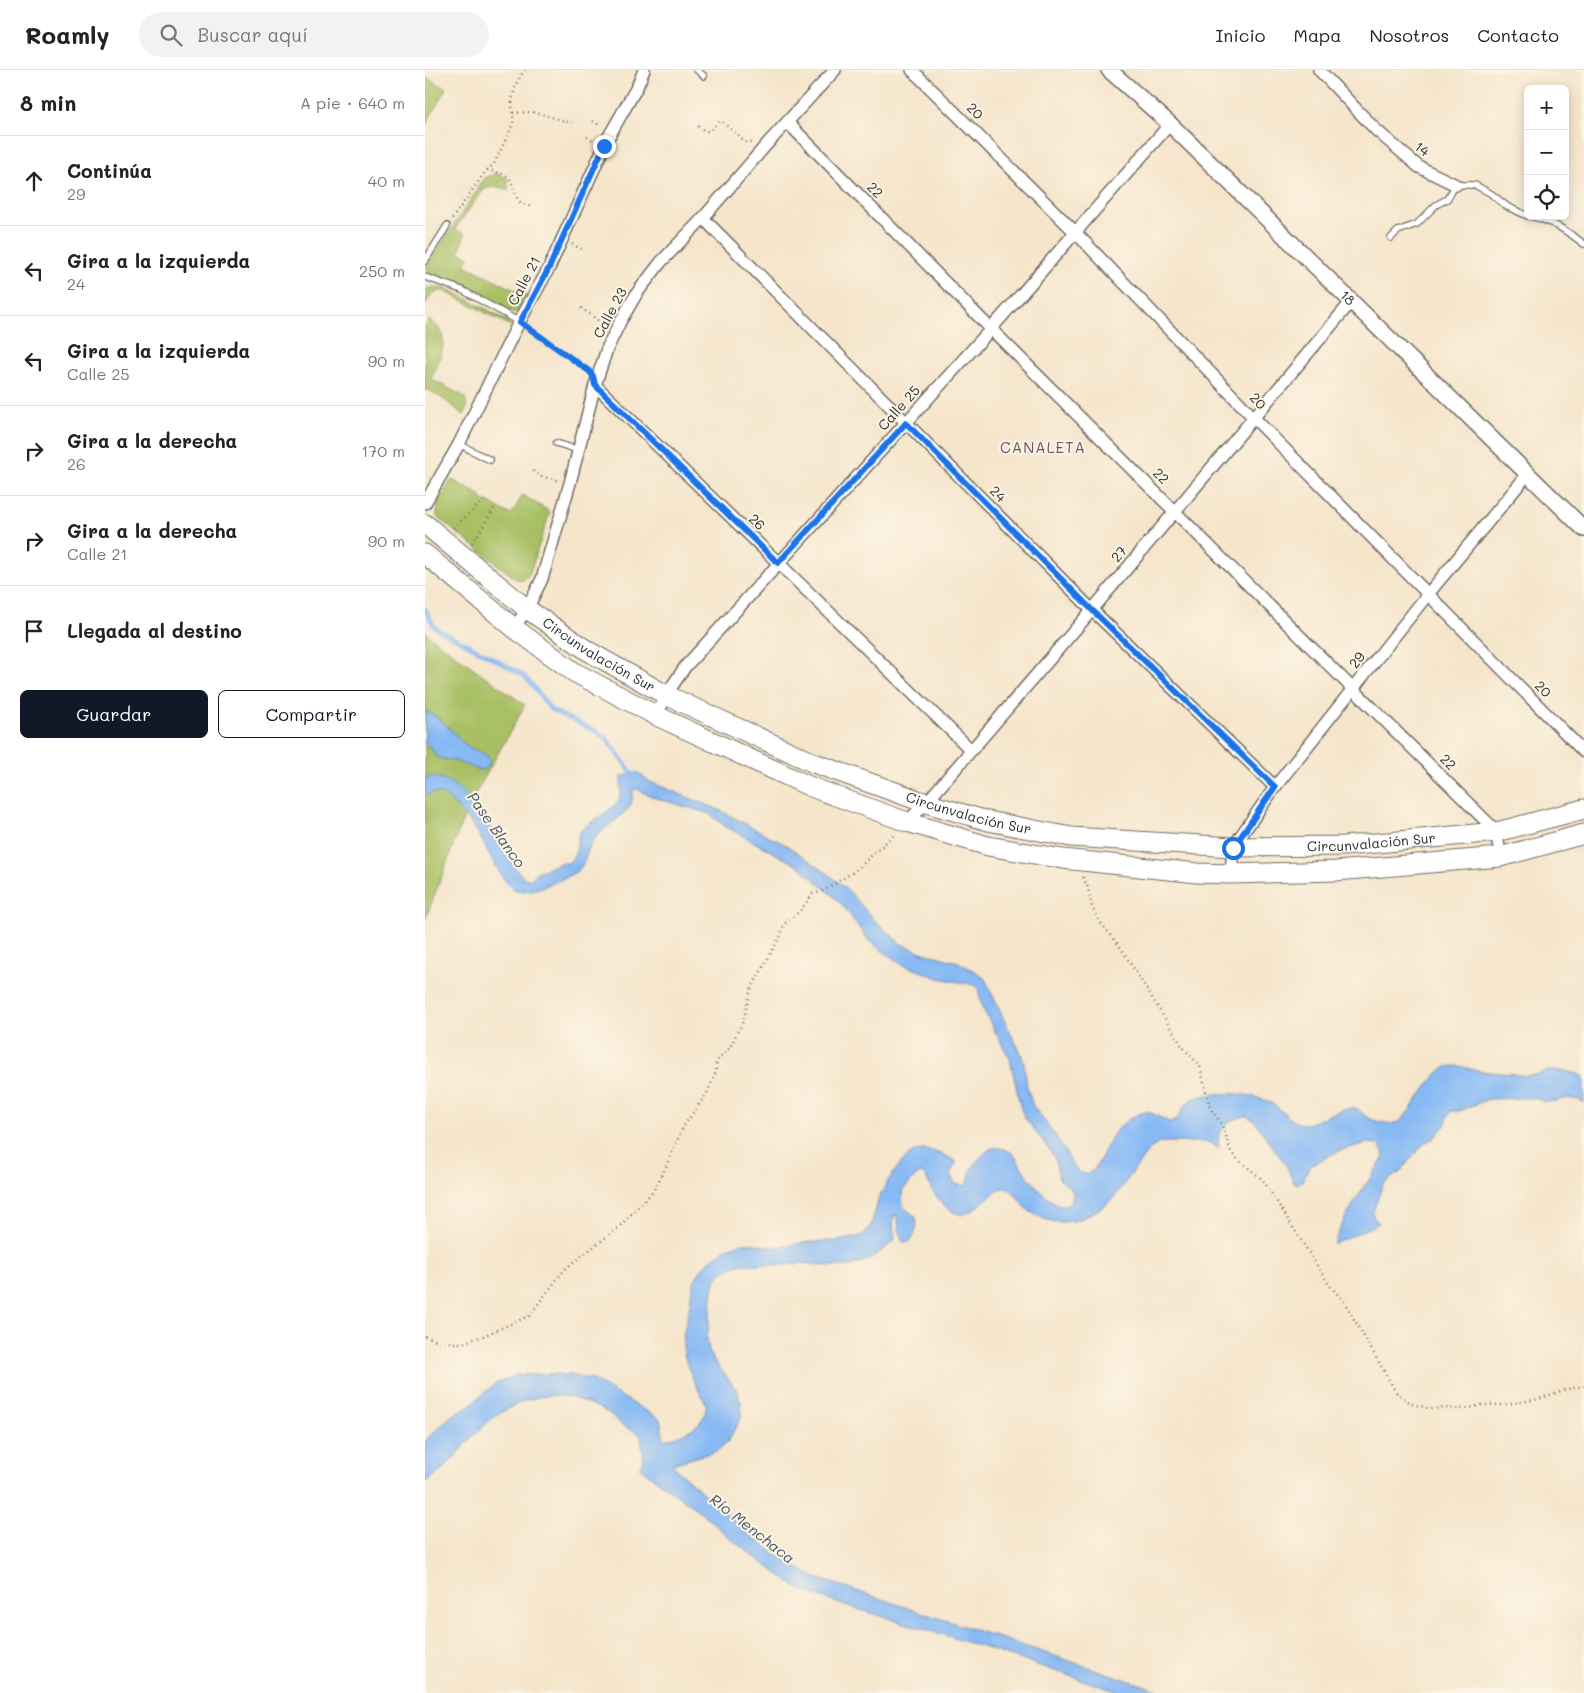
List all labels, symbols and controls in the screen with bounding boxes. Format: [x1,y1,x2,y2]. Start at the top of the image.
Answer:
search box [139,12,489,57]
text: Roamly [25,19,109,50]
icon: search [157,21,185,49]
text: Buscar aquí [197,22,308,47]
text: Inicio [1215,23,1266,47]
text: Mapa [1294,23,1341,47]
text: Nosotros [1369,23,1449,47]
text: Contacto [1477,23,1559,47]
map controls [1524,85,1569,220]
button: + [1524,85,1569,130]
text: 8 min [20,89,76,116]
text: A pie · 640 m [300,92,405,113]
street label: 20 [963,98,988,123]
button: − [1524,130,1569,175]
route end [593,135,616,158]
street label: 14 [1411,137,1434,161]
text: Continúa [67,158,152,183]
icon: ahead [20,167,48,195]
text: 40 m [368,170,405,191]
button: locate [1524,175,1569,220]
street label: 22 [863,177,888,202]
text: 29 [67,183,85,204]
text: Gira a la izquierda [67,248,250,273]
street label: Calle 21 [503,253,544,309]
icon: left [20,257,48,285]
text: 250 m [359,260,405,281]
text: 24 [67,273,85,294]
street label: Calle 23 [588,284,631,341]
street label: 18 [1336,285,1360,309]
text: Gira a la izquierda [67,338,250,363]
icon: left [20,347,48,375]
text: 90 m [368,350,405,371]
text: Calle 25 [67,363,130,384]
street label: Calle 25 [873,381,924,434]
street label: 20 [1246,388,1271,413]
text: Gira a la derecha [67,428,237,453]
icon: right [20,437,48,465]
district label: CANALETA [1000,437,1086,457]
text: 170 m [361,440,405,461]
text: 26 [67,453,86,474]
street label: 22 [1149,463,1174,488]
street label: 24 [986,481,1011,507]
street label: 26 [745,509,770,534]
text: Gira a la derecha [67,518,237,543]
icon: right [20,527,48,555]
text: 90 m [368,530,405,551]
street label: 27 [1106,541,1131,566]
text: Calle 21 [67,543,128,564]
street label: Circunvalación Sur [539,612,659,696]
icon: arrive [20,617,48,645]
text: Llegada al destino [67,618,242,643]
street label: 29 [1344,648,1369,672]
street label: 20 [1531,676,1556,701]
button: Guardar [20,690,208,738]
button: Compartir [218,690,405,738]
street label: 22 [1436,749,1461,774]
street label: Circunvalación Sur [903,787,1033,838]
water label: Pase Blanco [463,788,530,871]
street label: Circunvalación Sur [1307,828,1436,855]
route start [1222,837,1245,860]
water label: Río Menchaca [706,1489,799,1568]

